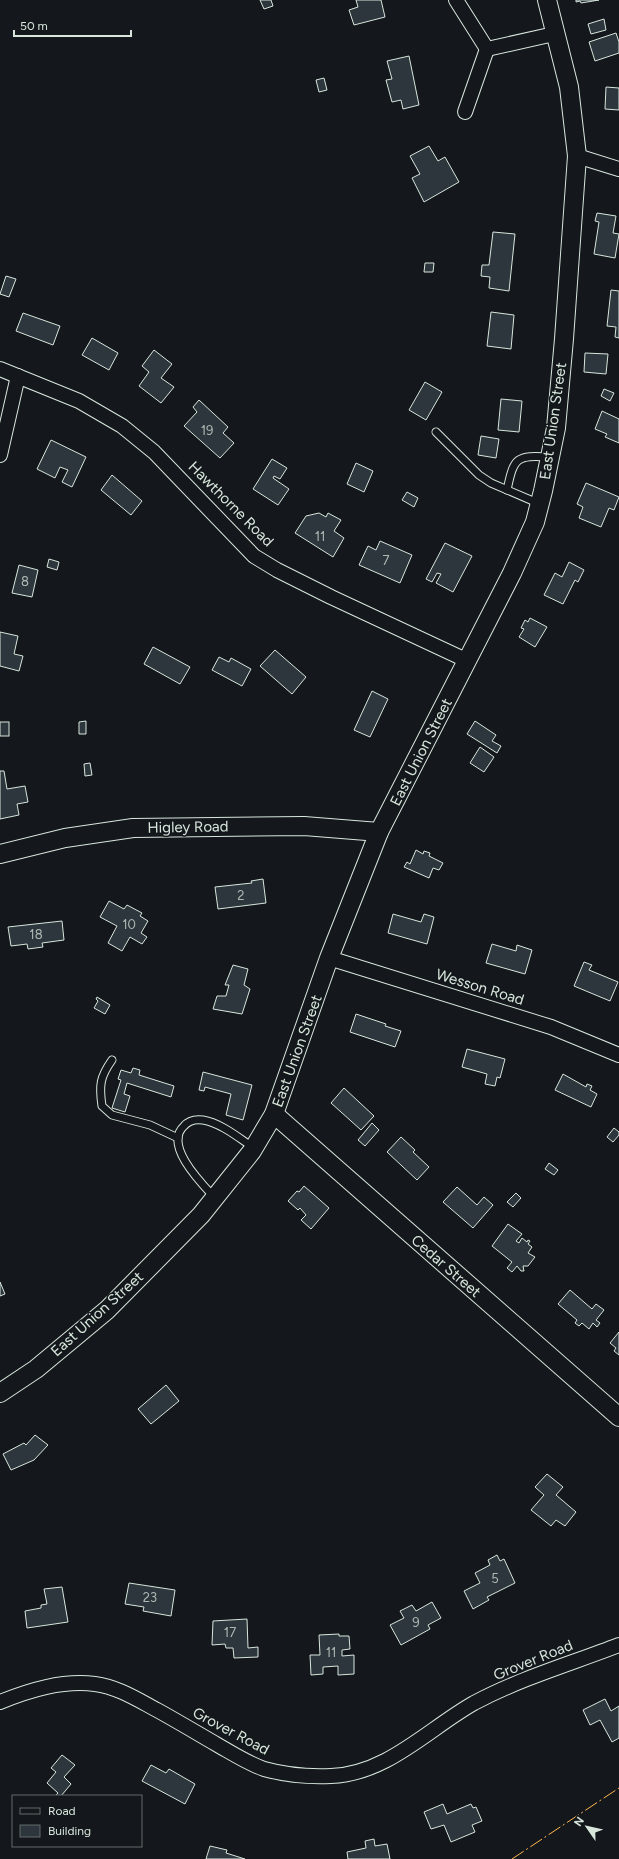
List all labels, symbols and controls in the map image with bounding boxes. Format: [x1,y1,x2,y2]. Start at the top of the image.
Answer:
scale bar [14,12,131,38]
text: 50 m [20,19,48,33]
street label: East Union Street [536,361,570,481]
house number: 19 [201,423,213,438]
street label: Hawthorne Road [185,458,277,550]
house number: 11 [315,529,325,544]
house number: 7 [383,553,390,568]
house number: 8 [21,574,29,589]
street label: East Union Street [386,695,456,809]
street label: Higley Road [147,817,229,837]
house number: 2 [237,888,245,903]
house number: 10 [122,917,136,932]
house number: 18 [29,927,43,942]
street label: Wesson Road [434,965,526,1009]
street label: East Union Street [268,992,326,1110]
street label: Cedar Street [408,1231,485,1301]
street label: East Union Street [47,1268,147,1360]
house number: 5 [491,1571,499,1586]
house number: 23 [143,1590,157,1605]
house number: 9 [412,1615,420,1630]
house number: 17 [224,1625,236,1640]
street label: Grover Road [491,1636,575,1684]
house number: 11 [326,1645,336,1660]
street label: Grover Road [190,1703,272,1759]
legend [12,1795,142,1847]
text: Road [48,1804,76,1818]
north arrow [567,1807,607,1847]
text: N [571,1815,587,1829]
text: Building [48,1824,91,1838]

